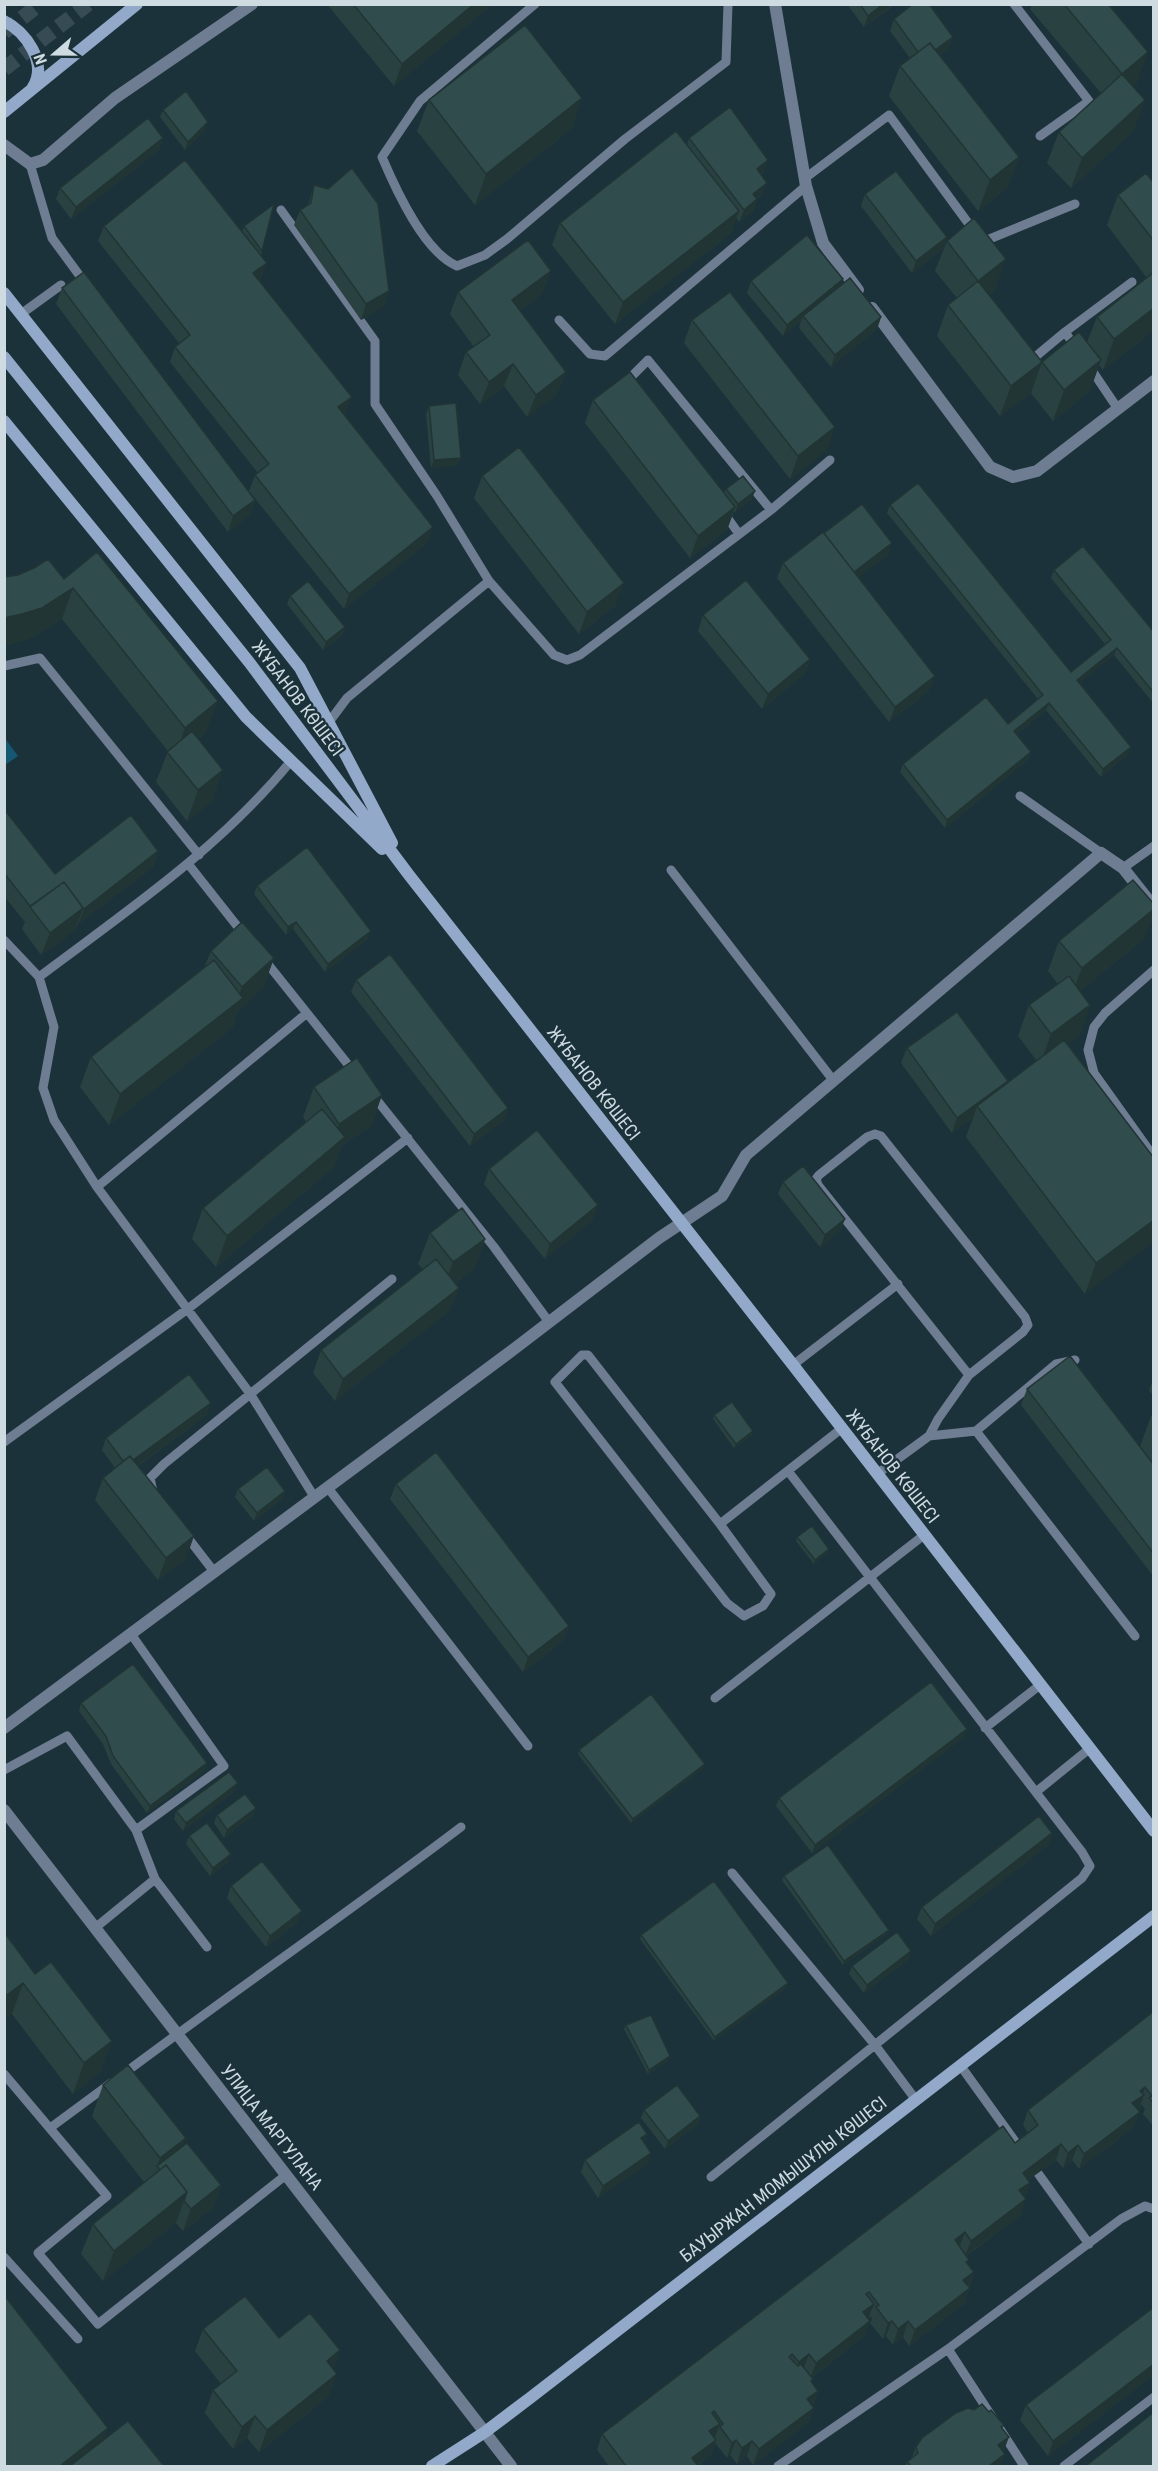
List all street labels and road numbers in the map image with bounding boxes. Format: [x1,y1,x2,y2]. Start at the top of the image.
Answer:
street label: ЖҰБАНОВ КӨШЕСІ [248,636,348,760]
street label: ЖҰБАНОВ КӨШЕСІ [543,1022,645,1144]
street label: ЖҰБАНОВ КӨШЕСІ [842,1405,944,1527]
street label: УЛИЦА МАРГУЛАНА [216,2060,328,2194]
street label: БАУЫРЖАН МОМЫШҰЛЫ КӨШЕСІ [675,2092,891,2266]

